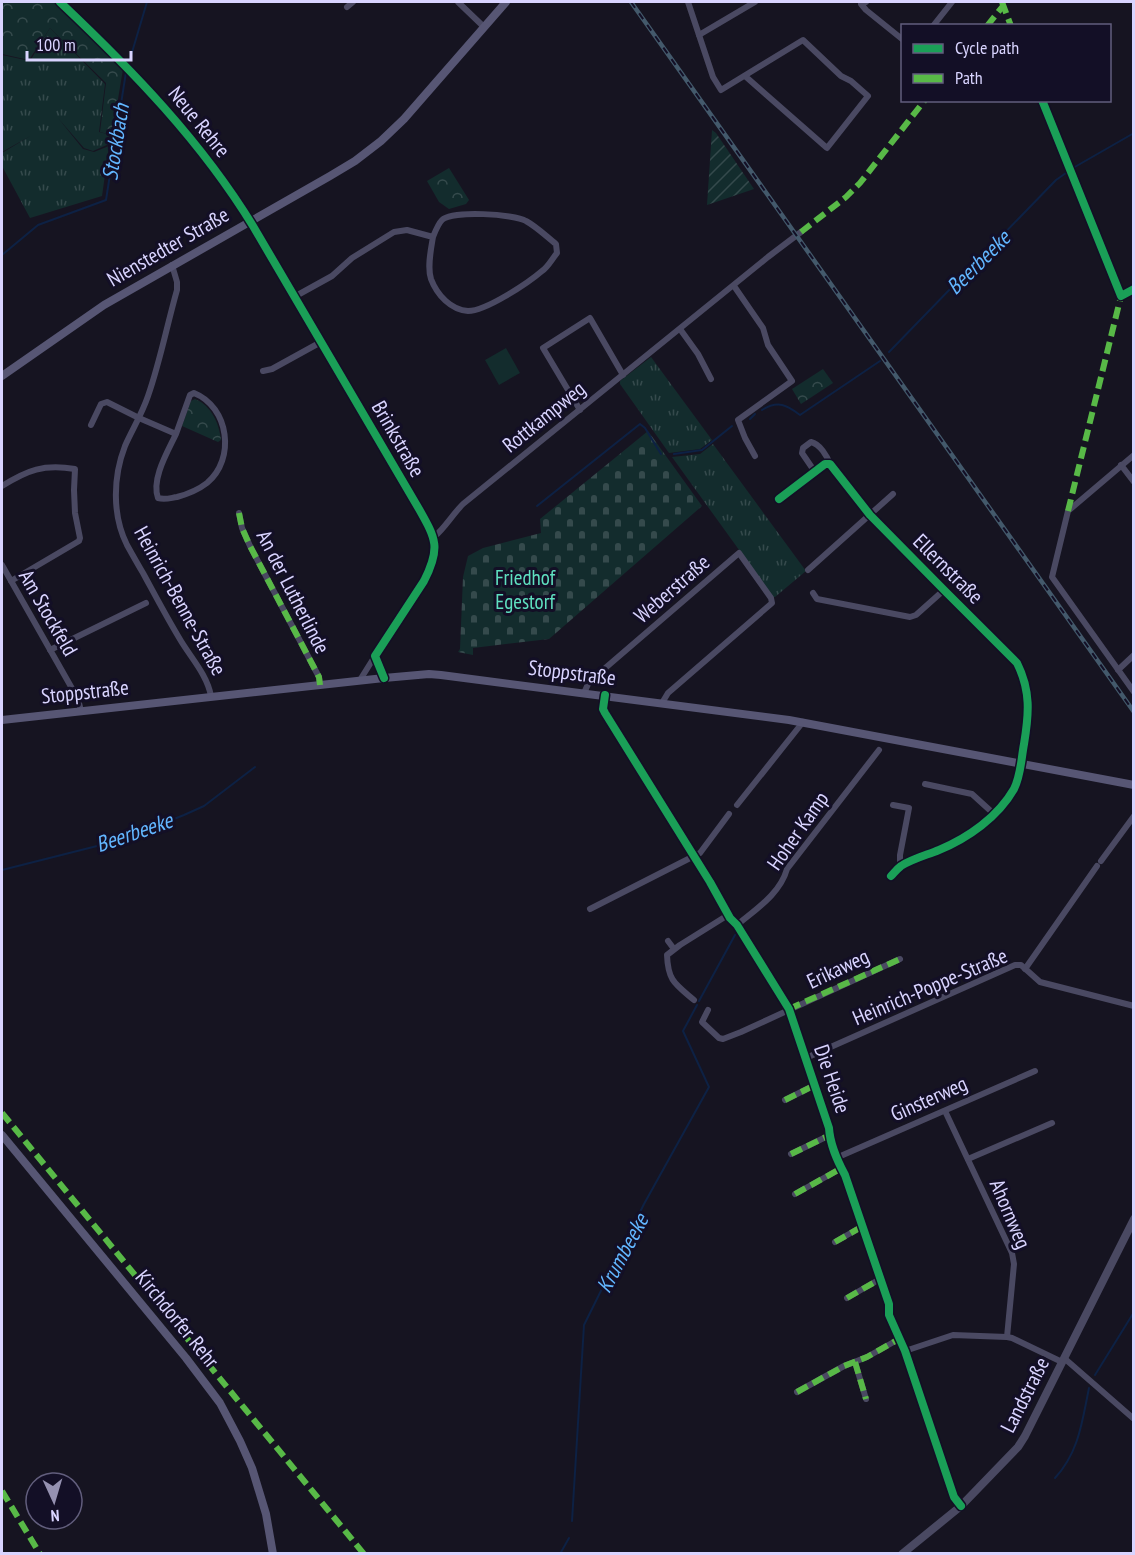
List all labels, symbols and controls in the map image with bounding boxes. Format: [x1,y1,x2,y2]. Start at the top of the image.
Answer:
scale bar [27,24,130,62]
legend [901,24,1111,102]
text: 100 m [36,33,76,56]
text: Cycle path [955,36,1019,59]
text: Path [955,66,983,89]
street label: Neue Rehre [163,81,236,163]
water label: Stockbach [95,100,135,182]
street label: Nienstedter Straße [102,201,234,292]
water label: Beerbeeke [940,223,1017,300]
street label: Rottkampweg [497,375,591,458]
street label: Brinkstraße [366,396,431,482]
street label: Heinrich-Benne-Straße [128,521,233,680]
street label: An der Lutherlinde [251,526,336,658]
street label: Ellernstraße [908,528,989,609]
street label: Weberstraße [628,548,715,629]
park label: Friedhof Egestorf [495,564,556,615]
street label: Am Stockfeld [13,565,84,661]
street label: Stoppstraße [527,654,617,691]
street label: Stoppstraße [40,673,130,710]
street label: Hoher Kamp [761,786,834,875]
water label: Beerbeeke [92,805,178,858]
street label: Erikaweg [802,942,873,995]
street label: Heinrich-Poppe-Straße [848,942,1011,1031]
street label: Die Heide [808,1041,857,1117]
street label: Ginsterweg [886,1070,971,1127]
street label: Ahornweg [984,1175,1037,1253]
water label: Krumbeeke [590,1207,655,1297]
street label: Kirchdorfer Rehr [130,1264,225,1373]
street label: Landstraße [994,1353,1055,1437]
north arrow [24,1471,84,1531]
text: N [50,1506,60,1526]

